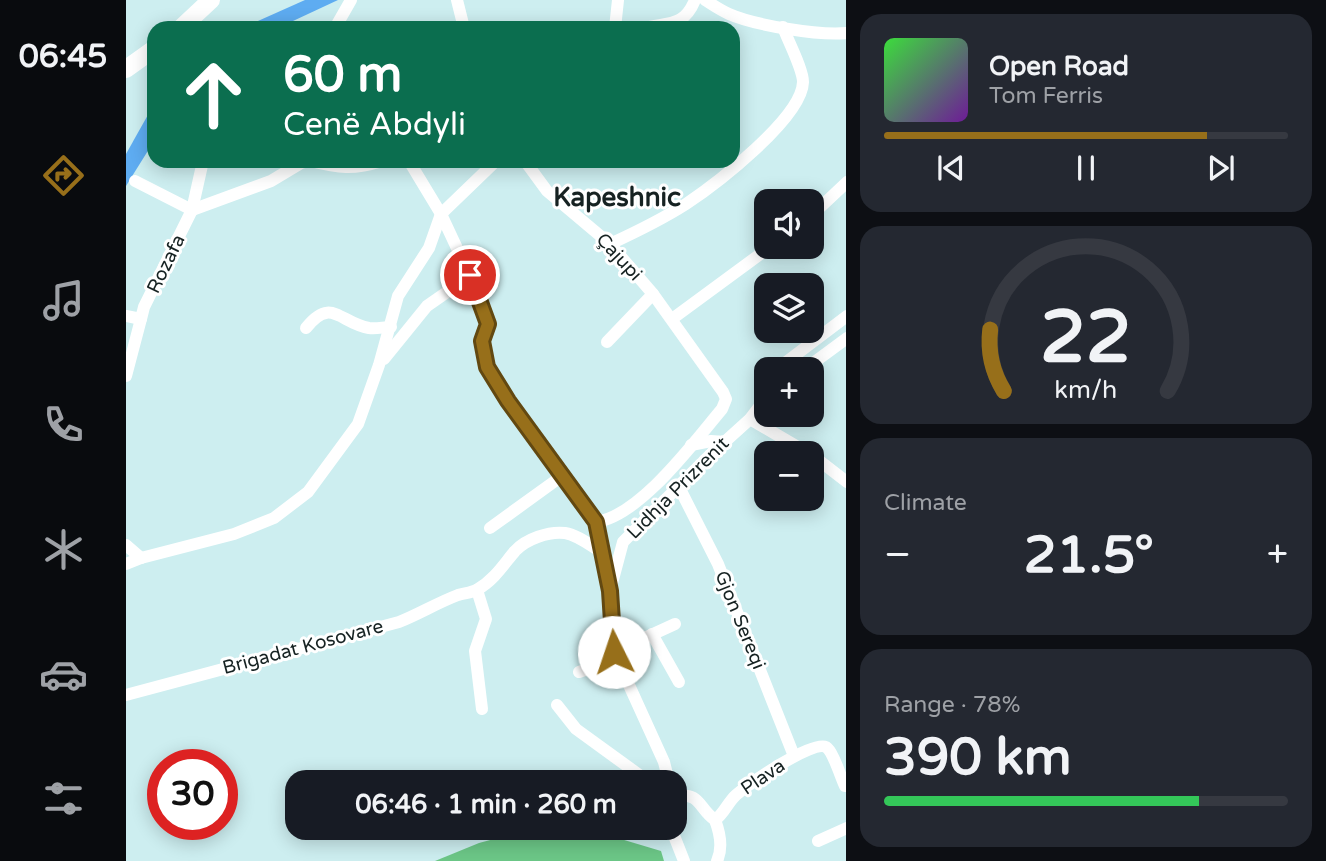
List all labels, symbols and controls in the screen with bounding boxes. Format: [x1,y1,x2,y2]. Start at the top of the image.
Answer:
text: 06:45 [19,38,107,76]
text: 60 m [283,46,402,105]
icon: ahead [168,49,259,140]
text: Open Road [989,51,1129,82]
text: Tom Ferris [989,82,1103,110]
text: Cenë Abdyli [283,106,466,144]
icon: previous [932,149,970,187]
icon: pause [1067,149,1105,187]
icon: next [1202,149,1240,187]
icon: directions [39,151,88,200]
district label: Kapeshnic [553,182,681,213]
map controls [754,189,824,511]
button: sound [754,189,824,259]
street label: Çajupi [592,229,646,285]
street label: Rozafa [142,231,190,297]
pin [440,245,500,305]
icon: arrive [451,256,489,294]
button: layers [754,273,824,343]
icon: music [39,276,88,325]
text: 22 [1040,294,1132,382]
button: + [754,357,824,427]
text: km/h [1055,374,1117,404]
icon: phone [39,400,88,449]
street label: Lidhja Prizrenit [622,432,734,544]
button: − [754,441,824,511]
text: Climate [884,489,967,517]
text: 21.5° [1024,524,1154,587]
icon: climate [39,525,88,574]
text: − [884,532,911,578]
text: + [1267,532,1288,578]
street label: Gjon Sereqi [710,568,770,672]
street label: Brigadat Kosovare [220,615,386,679]
position arrow [577,615,651,689]
icon: car [39,650,88,699]
text: Range · 78% [884,691,1020,719]
text: 390 km [884,726,1072,789]
speed limit sign: 30 [147,749,238,840]
street label: Plava [737,754,789,800]
icon: filters [39,774,88,823]
text: 06:46 · 1 min · 260 m [355,789,617,820]

